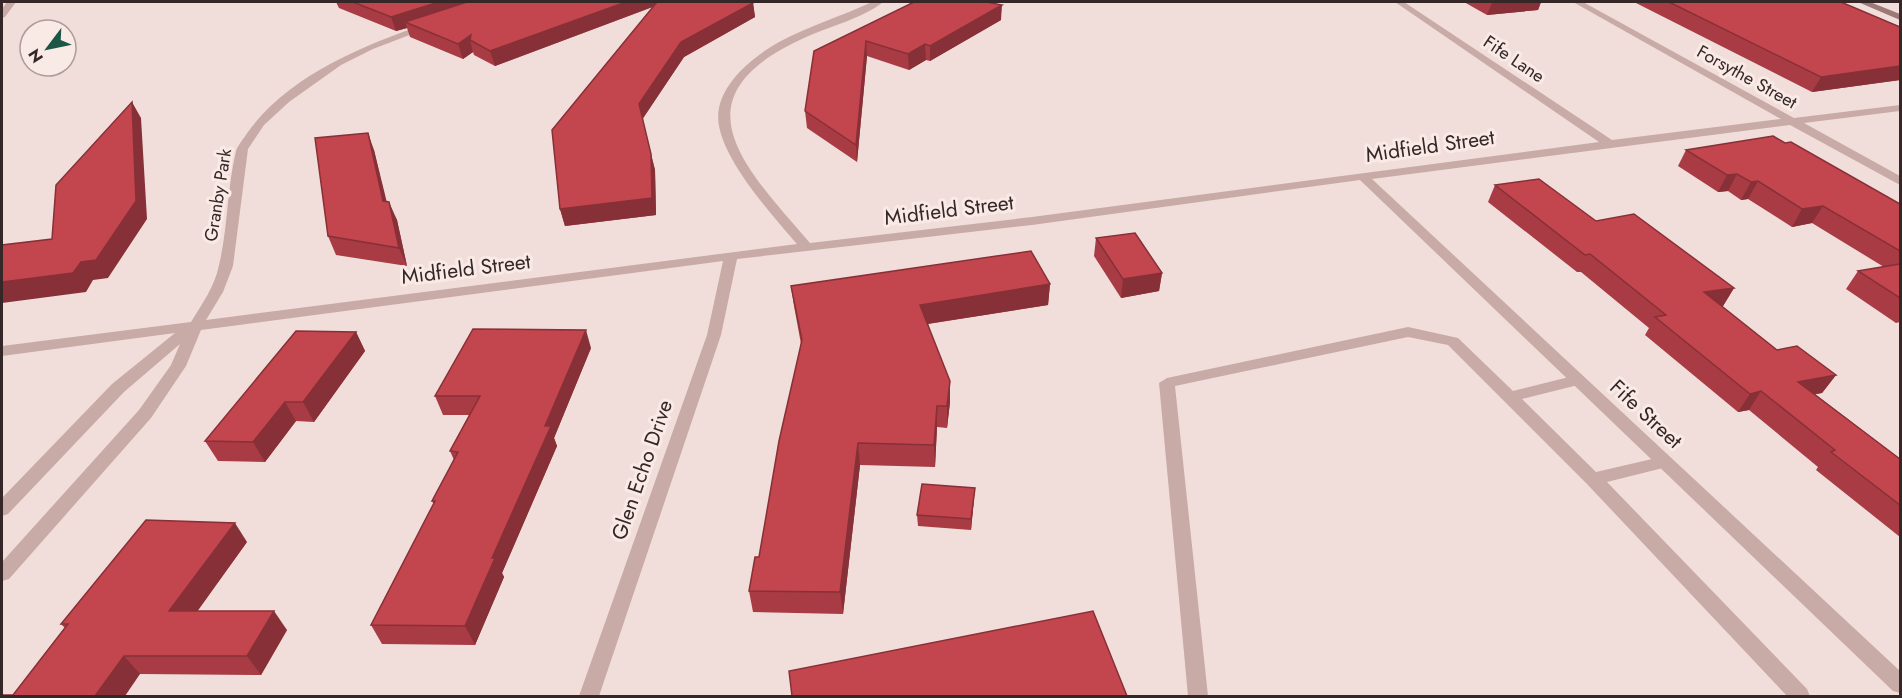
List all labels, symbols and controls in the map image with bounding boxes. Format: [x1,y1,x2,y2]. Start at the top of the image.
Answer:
north arrow [18,18,78,78]
street label: Fife Lane [1478,29,1550,89]
street label: Forsythe Street [1692,39,1802,116]
text: N [23,44,49,67]
street label: Midfield Street [1364,122,1496,170]
street label: Granby Park [198,147,238,243]
street label: Midfield Street [883,187,1015,233]
street label: Midfield Street [400,246,532,292]
street label: Fife Street [1603,373,1689,455]
street label: Glen Echo Drive [604,396,680,544]

